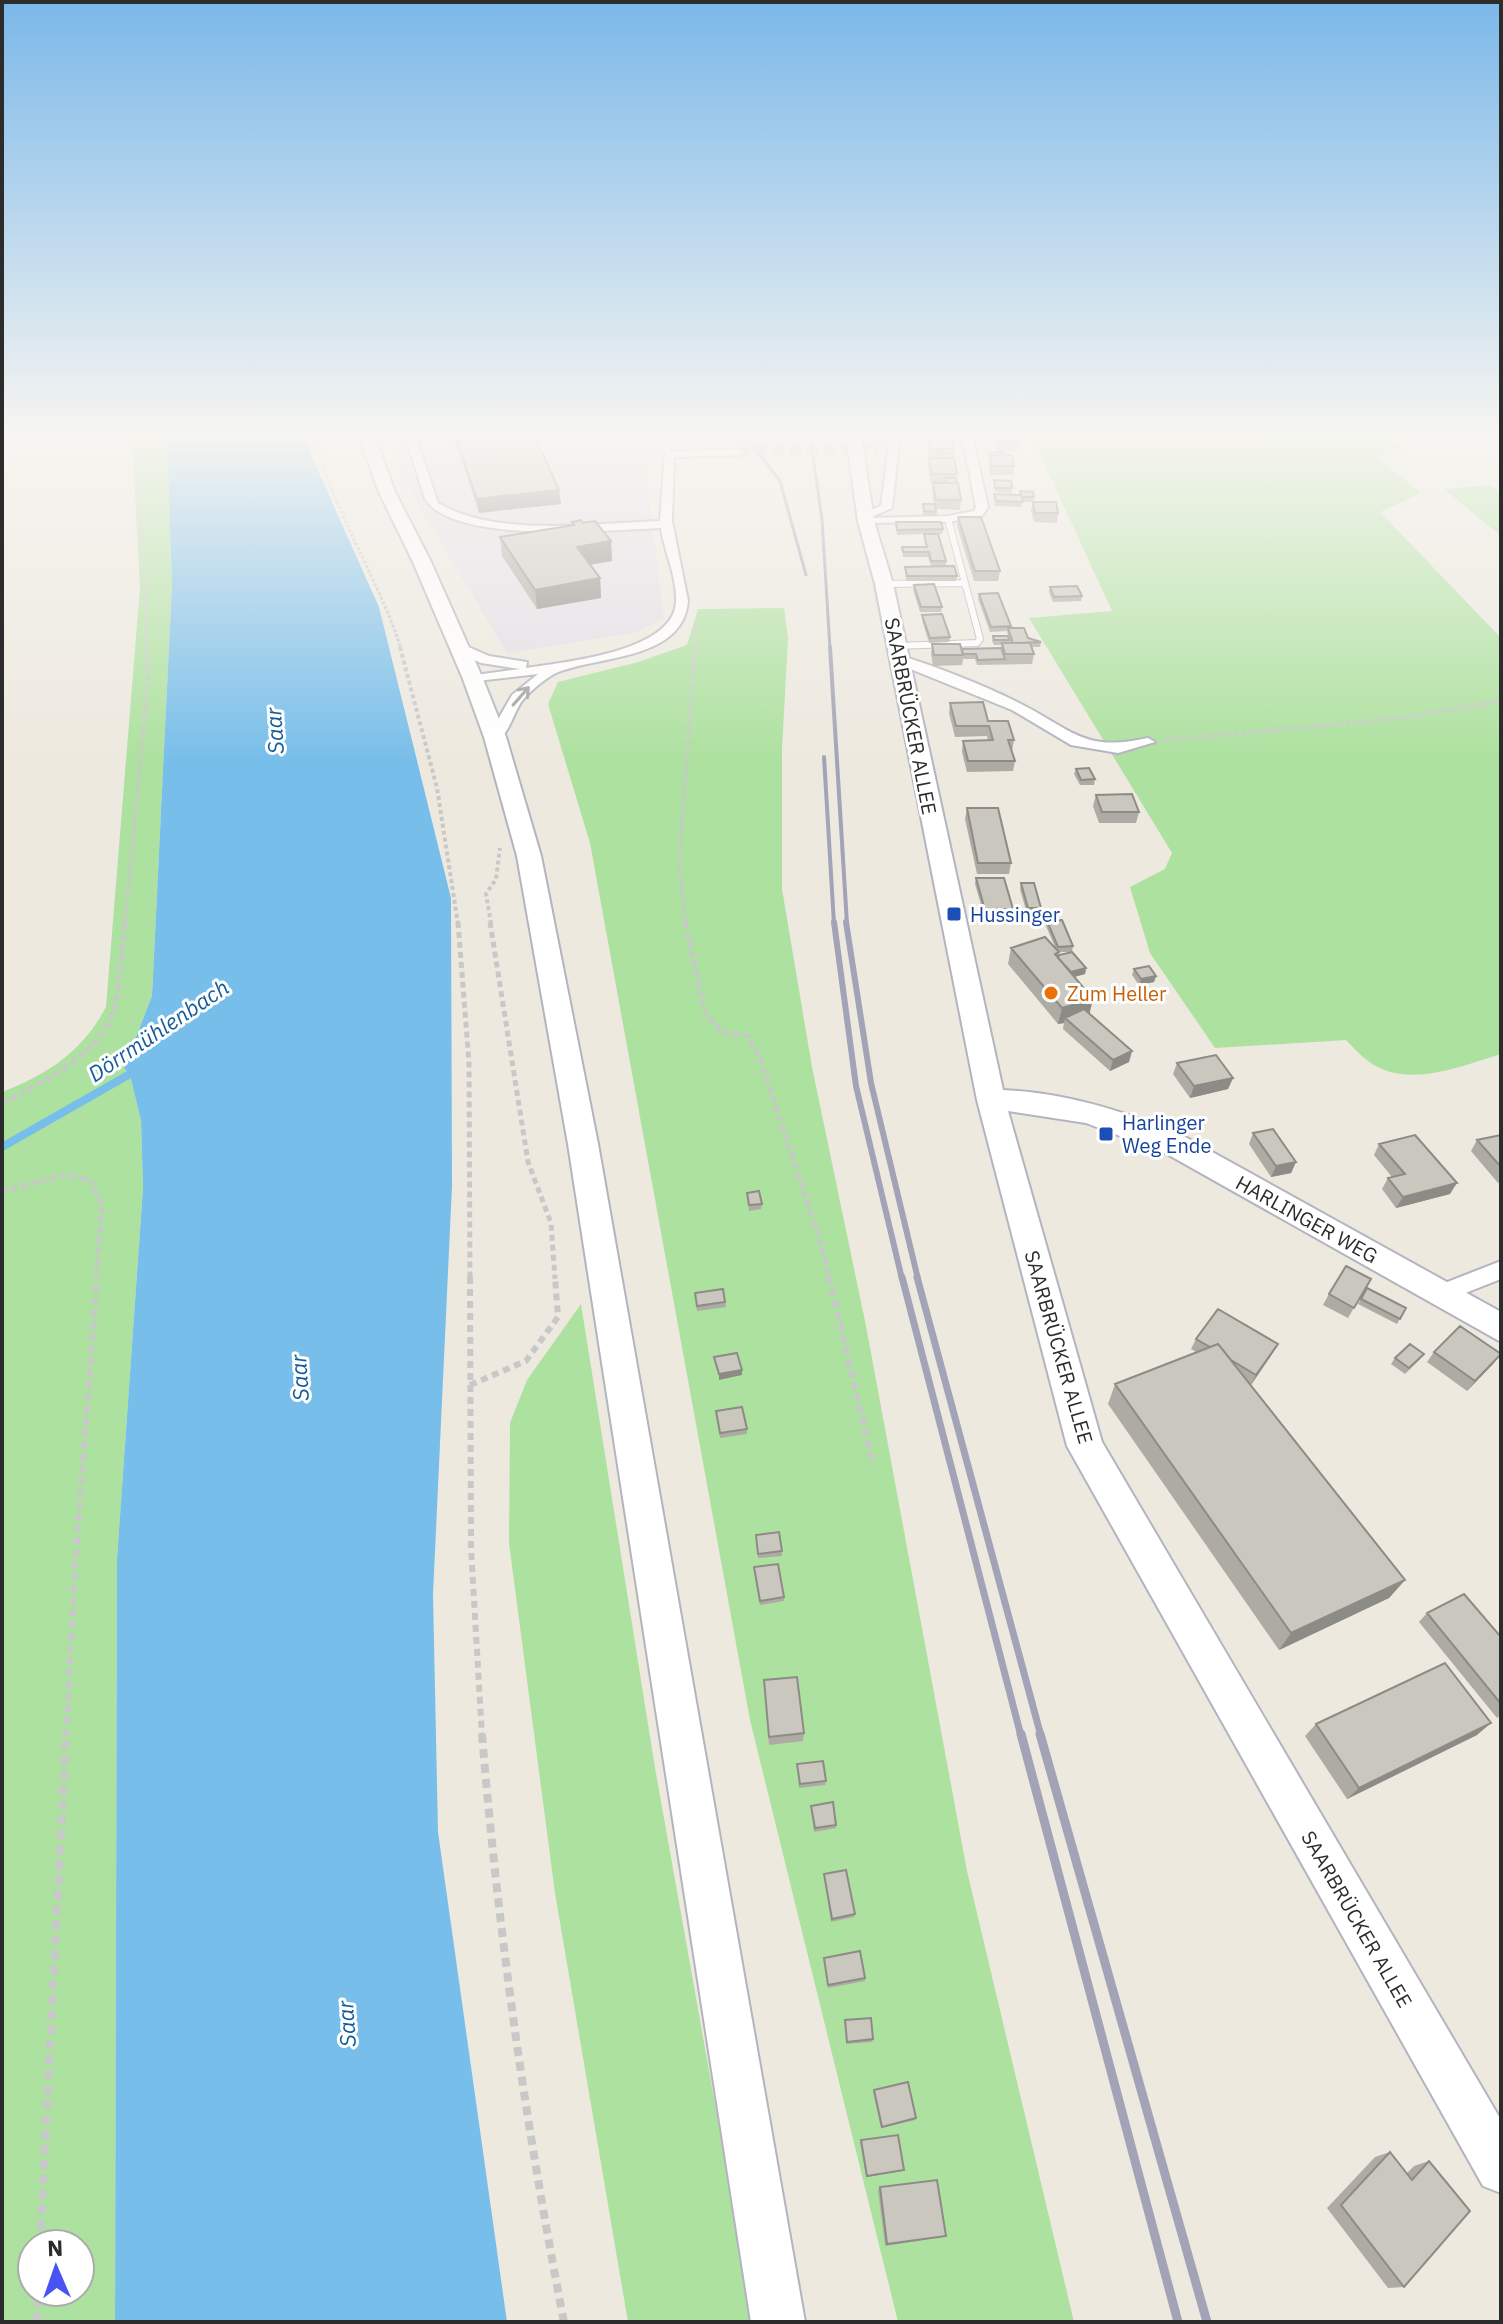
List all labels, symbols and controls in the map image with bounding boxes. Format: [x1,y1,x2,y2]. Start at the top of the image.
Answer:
street label: SAARBRÜCKER ALLEE [879,615,943,817]
one-way arrow [512,686,530,706]
water label: Saar [258,706,290,755]
place label: Hussinger [970,901,1060,928]
marker: Hussinger [945,905,963,923]
water label: Dörrmühlenbach [82,972,234,1088]
place label: Zum Heller [1067,980,1166,1007]
marker: Zum Heller [1042,984,1060,1002]
place label: Harlinger Weg Ende [1122,1109,1211,1159]
marker: Harlinger Weg Ende [1097,1125,1115,1143]
street label: HARLINGER WEG [1231,1169,1383,1269]
street label: SAARBRÜCKER ALLEE [1018,1247,1100,1447]
water label: Saar [283,1353,315,1402]
street label: SAARBRÜCKER ALLEE [1295,1826,1419,2012]
water label: Saar [330,1999,362,2048]
north arrow [16,2228,96,2308]
text: N [47,2233,64,2262]

